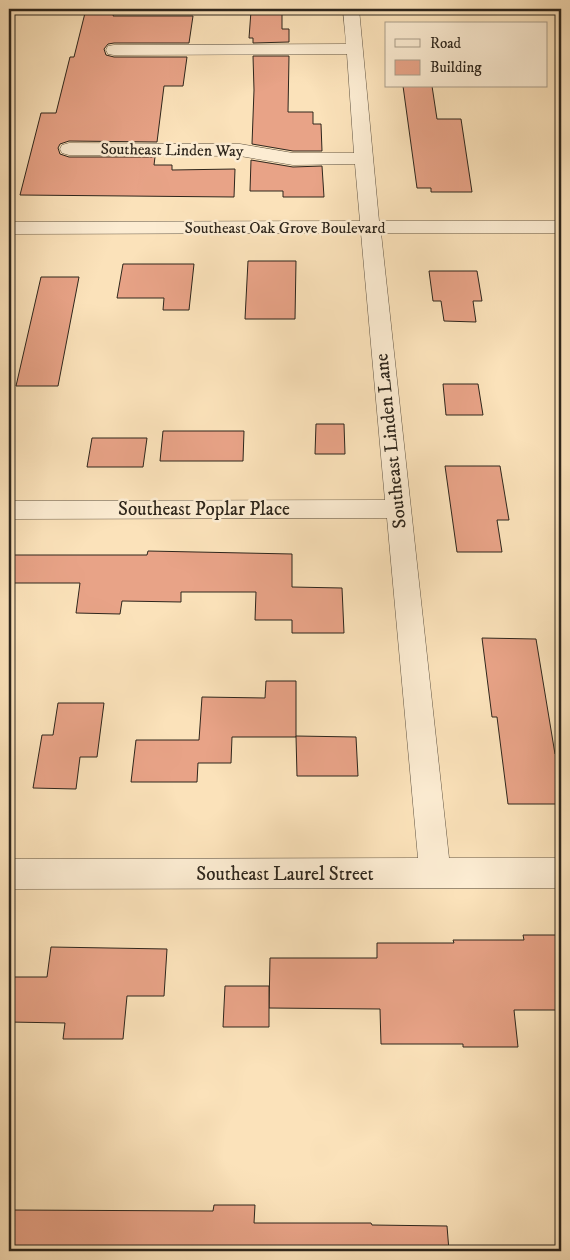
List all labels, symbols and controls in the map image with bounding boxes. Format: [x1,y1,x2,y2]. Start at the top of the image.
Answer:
legend [385,22,548,88]
text: Road [430,34,462,53]
text: Building [430,58,482,77]
street label: Southeast Linden Way [100,139,244,161]
street label: Southeast Oak Grove Boulevard [185,218,385,238]
street label: Southeast Linden Lane [370,352,412,530]
street label: Southeast Poplar Place [118,498,290,521]
street label: Southeast Laurel Street [196,863,374,886]

